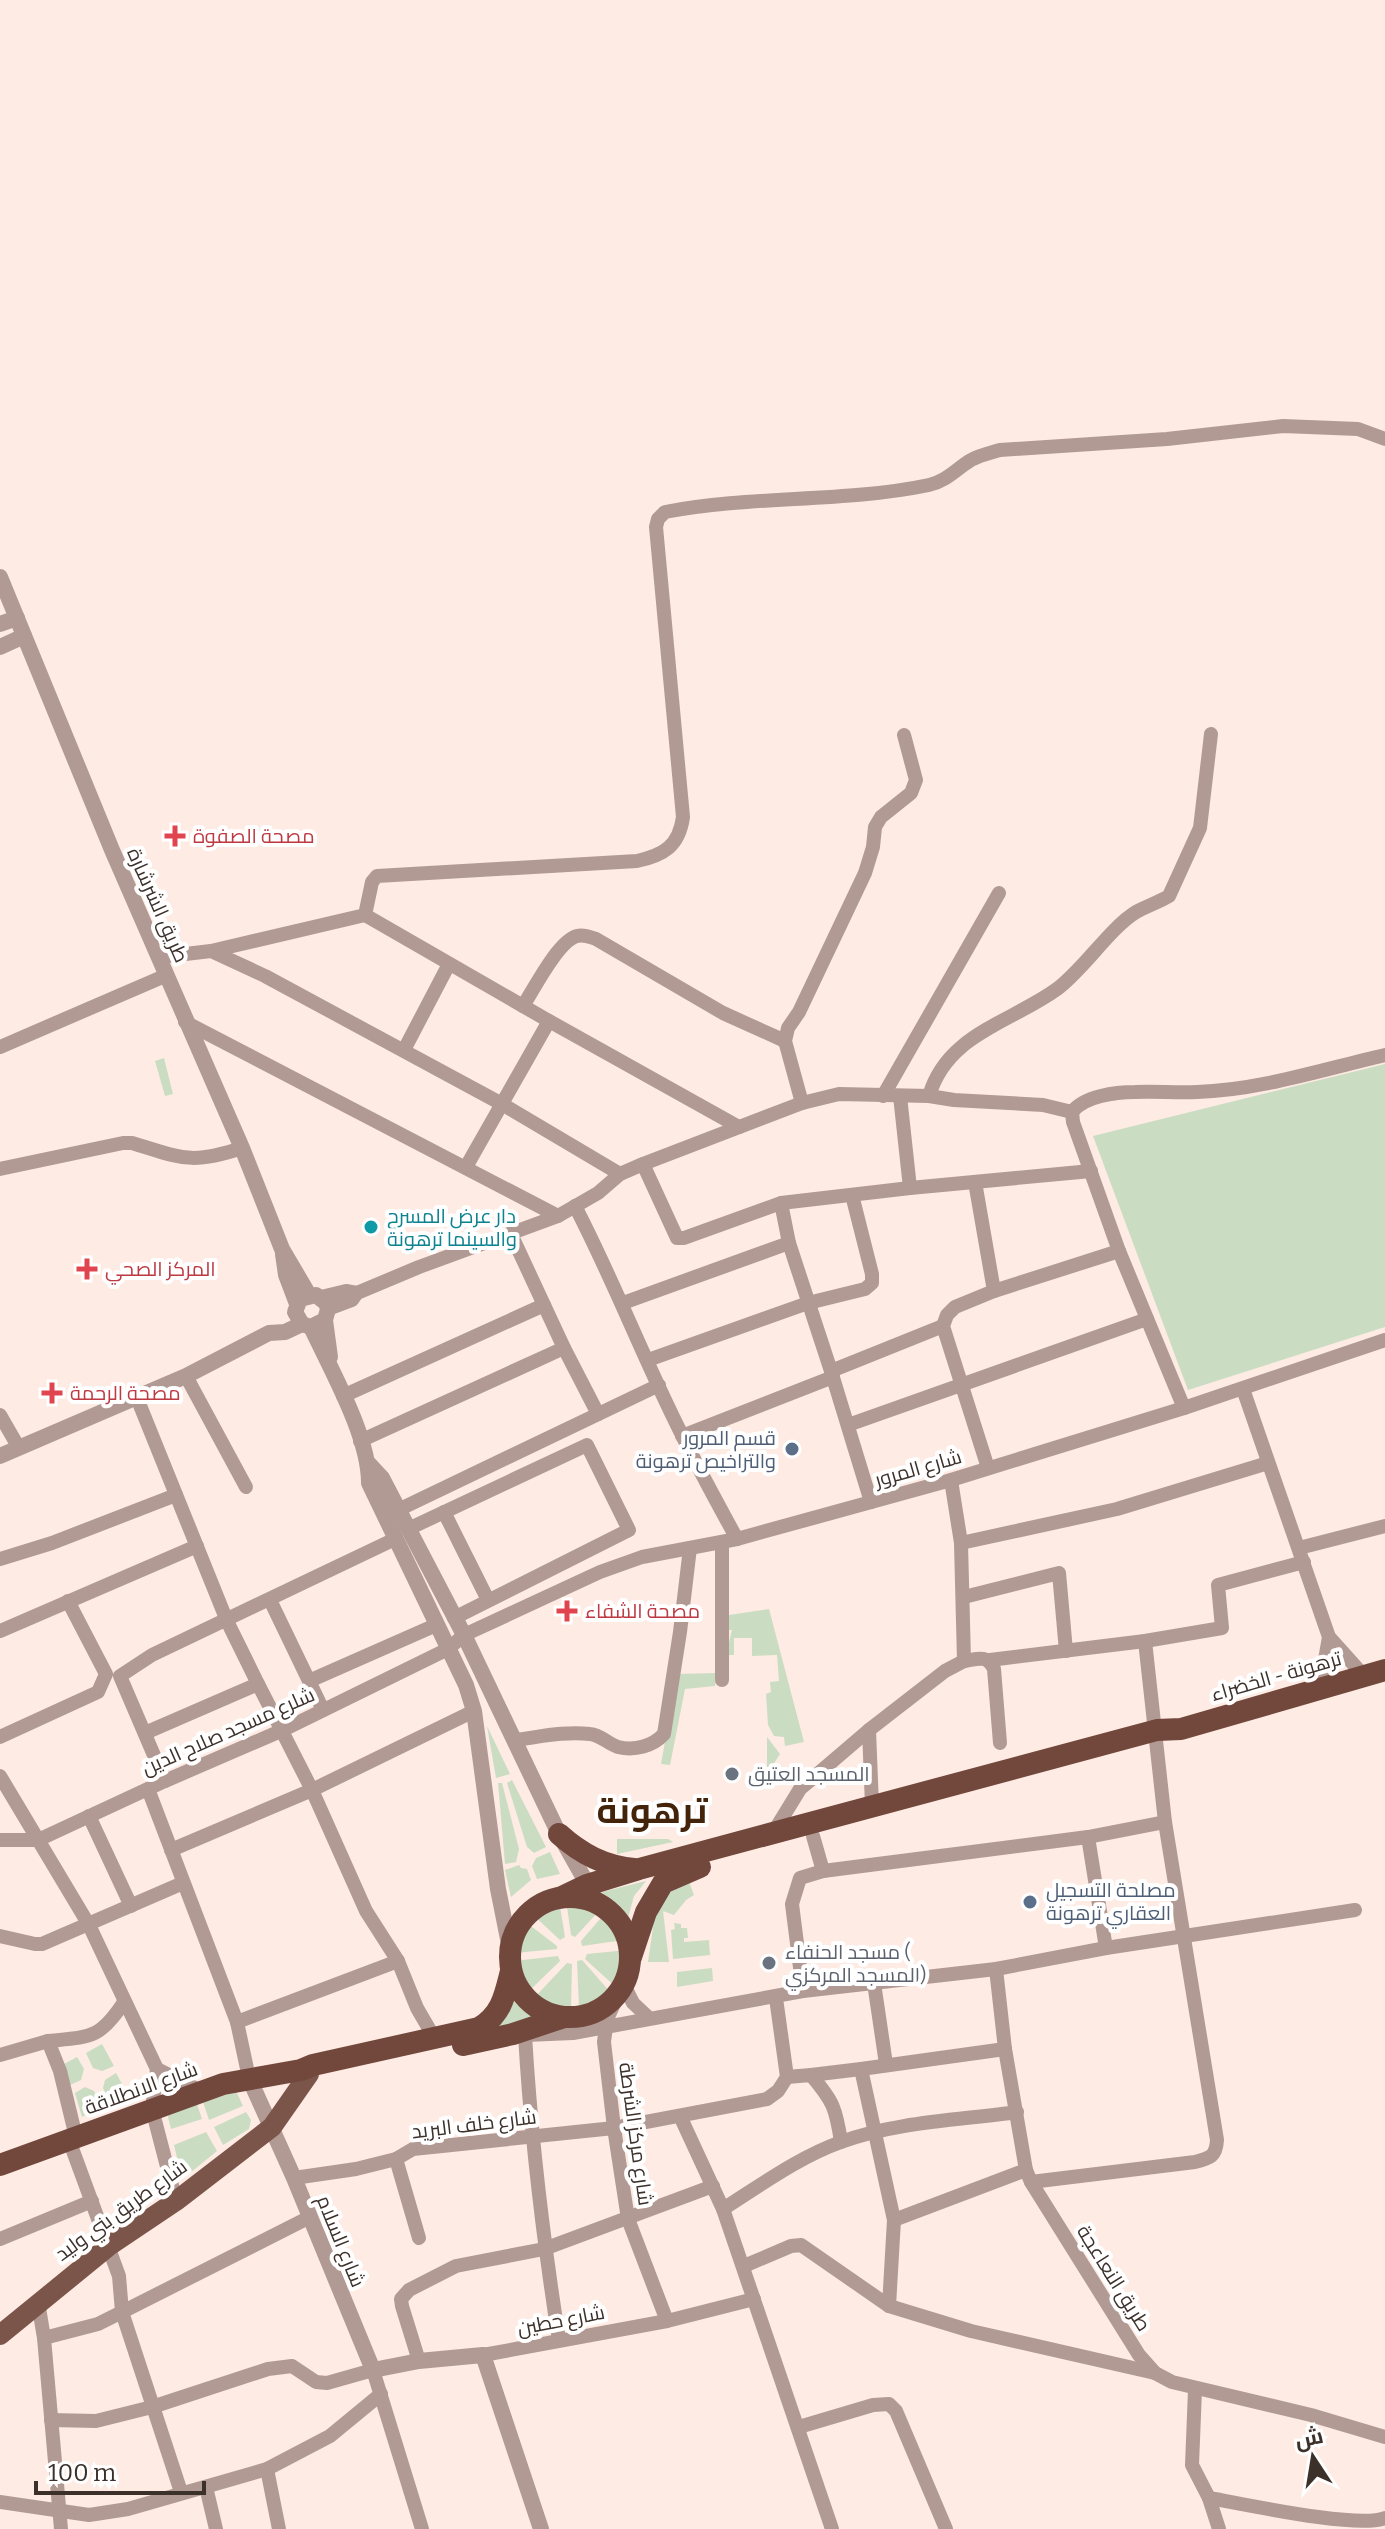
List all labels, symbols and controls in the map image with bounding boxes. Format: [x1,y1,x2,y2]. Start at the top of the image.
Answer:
place label: مصحة الصفوة [193,824,314,848]
marker: مصحة الصفوة [164,825,186,847]
street label: طريق الشرشارة [121,844,194,966]
place label: دار عرض المسرح والسينما ترهونة [387,1204,517,1251]
marker: دار عرض المسرح والسينما ترهونة [362,1218,380,1236]
place label: المركز الصحي [105,1257,216,1285]
marker: المركز الصحي [76,1258,98,1280]
place label: مصحة الرحمة [70,1381,181,1405]
marker: مصحة الرحمة [41,1382,63,1404]
place label: قسم المرور والتراخيص ترهونة [636,1426,776,1474]
marker: قسم المرور والتراخيص ترهونة [783,1440,801,1458]
street label: شارع المرور [871,1444,965,1494]
place label: مصحة الشفاء [585,1599,700,1623]
marker: مصحة الشفاء [556,1600,578,1622]
street label: ترهونة - الخضراء [1208,1646,1345,1706]
street label: شلرع مسجد صلاح الدين [138,1682,319,1782]
place label: المسجد العتيق [748,1762,870,1787]
marker: المسجد العتيق [723,1765,741,1783]
district label: ترهونة [597,1789,708,1833]
place label: مصلحة التسجيل العقاري ترهونة [1046,1878,1176,1929]
marker: مصلحة التسجيل العقاري ترهونة [1021,1893,1039,1911]
place label: مسجد الحنفاء ( المسجد المركزي) [785,1940,926,1991]
marker: مسجد الحنفاء ( المسجد المركزي) [760,1954,778,1972]
street label: شارع الانطلاقة [81,2056,201,2121]
street label: شارع مركز الشرطة [612,2061,658,2207]
street label: شارع خلف البريد [410,2104,538,2146]
street label: شارع طريق بني وليد [50,2154,194,2269]
street label: شارع السلام [310,2192,370,2291]
street label: طريق النعاعجة [1071,2221,1156,2336]
street label: شارع حطين [515,2300,607,2342]
north arrow [1273,2417,1353,2497]
text: ش [1292,2422,1326,2454]
scale bar [36,2445,204,2495]
text: 100 m [48,2459,116,2487]

